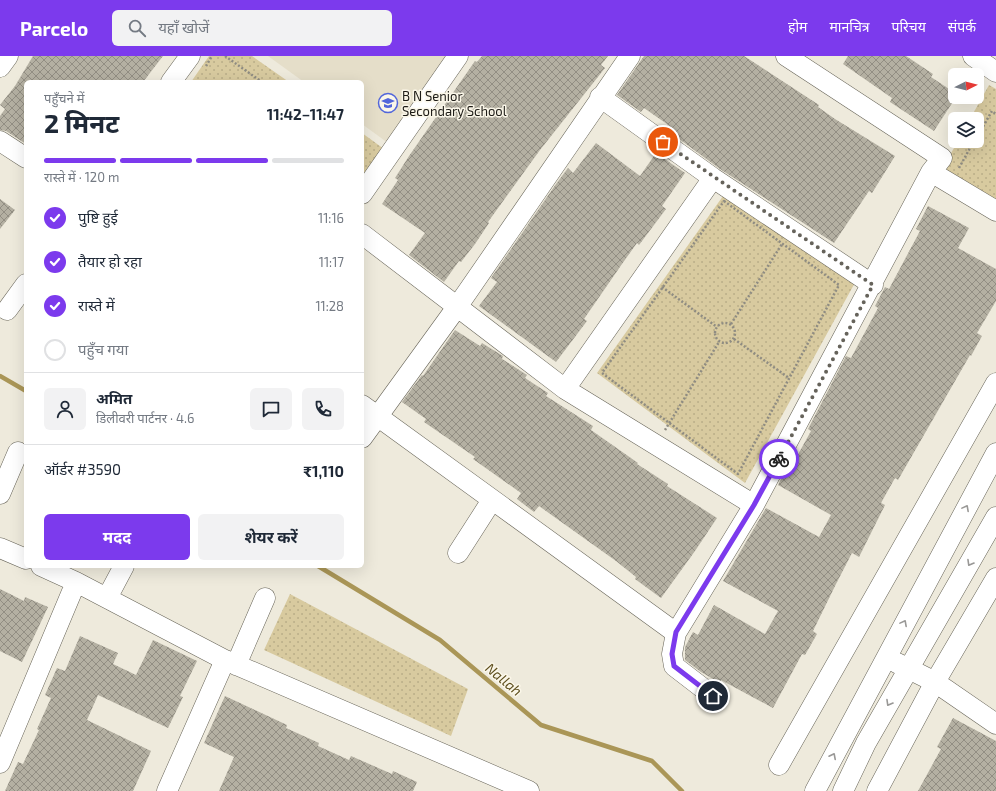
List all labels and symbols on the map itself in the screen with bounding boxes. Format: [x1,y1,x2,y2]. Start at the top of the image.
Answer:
north arrow [948,68,984,104]
place label: B N Senior Secondary School [402,88,507,119]
school or university icon: B N Senior Secondary School [377,92,399,114]
pin [646,125,680,159]
courier [759,439,799,479]
one-way arrow [961,505,968,512]
one-way arrow [967,559,974,566]
one-way arrow [900,619,907,627]
water label: Nallah [482,659,526,699]
pin [696,679,730,713]
one-way arrow [887,699,894,706]
one-way arrow [828,753,836,761]

